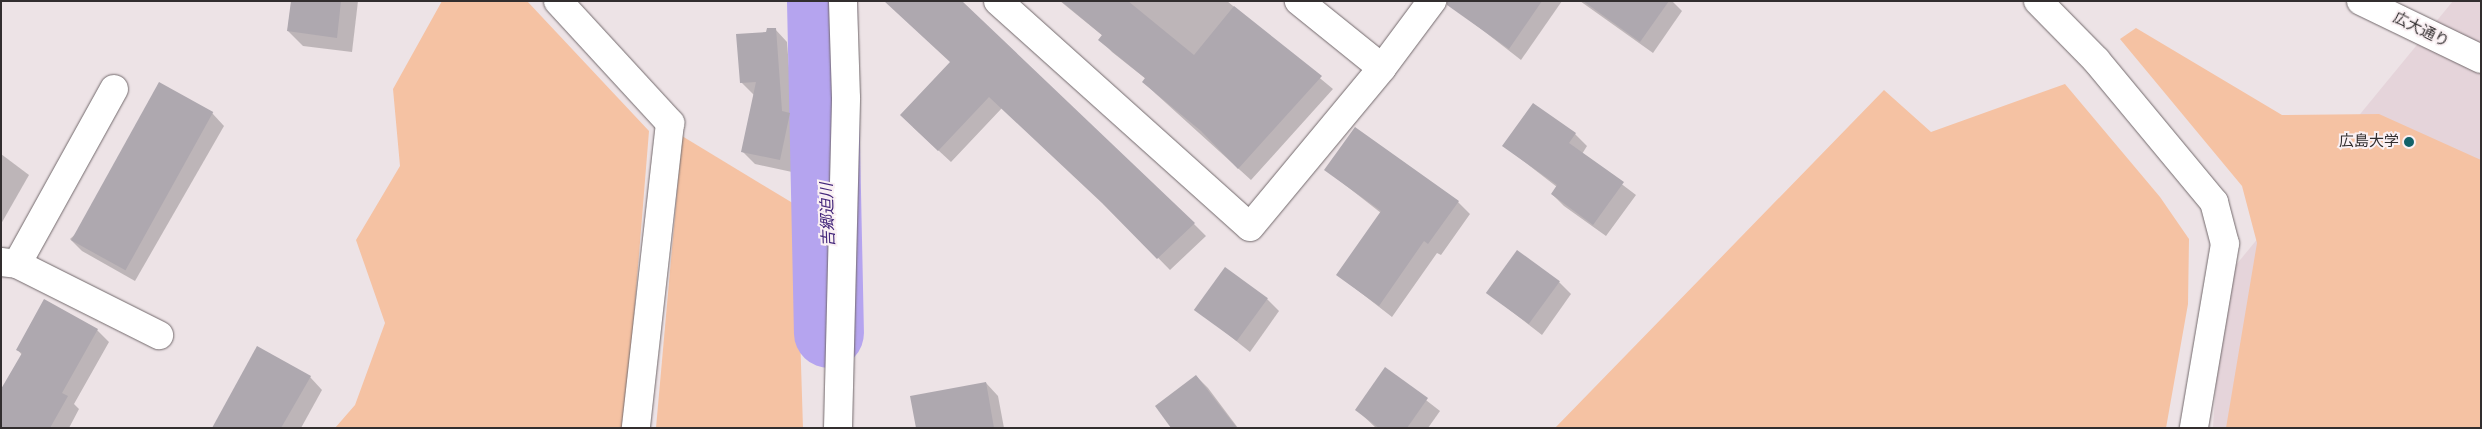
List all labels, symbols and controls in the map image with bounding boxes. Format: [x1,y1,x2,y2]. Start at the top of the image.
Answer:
street label: 広大通り [2390,9,2452,51]
place label: 広島大学 [2339,133,2399,151]
marker: 広島大学 [2403,136,2415,148]
water label: 吉郷迫川 [817,183,839,247]

